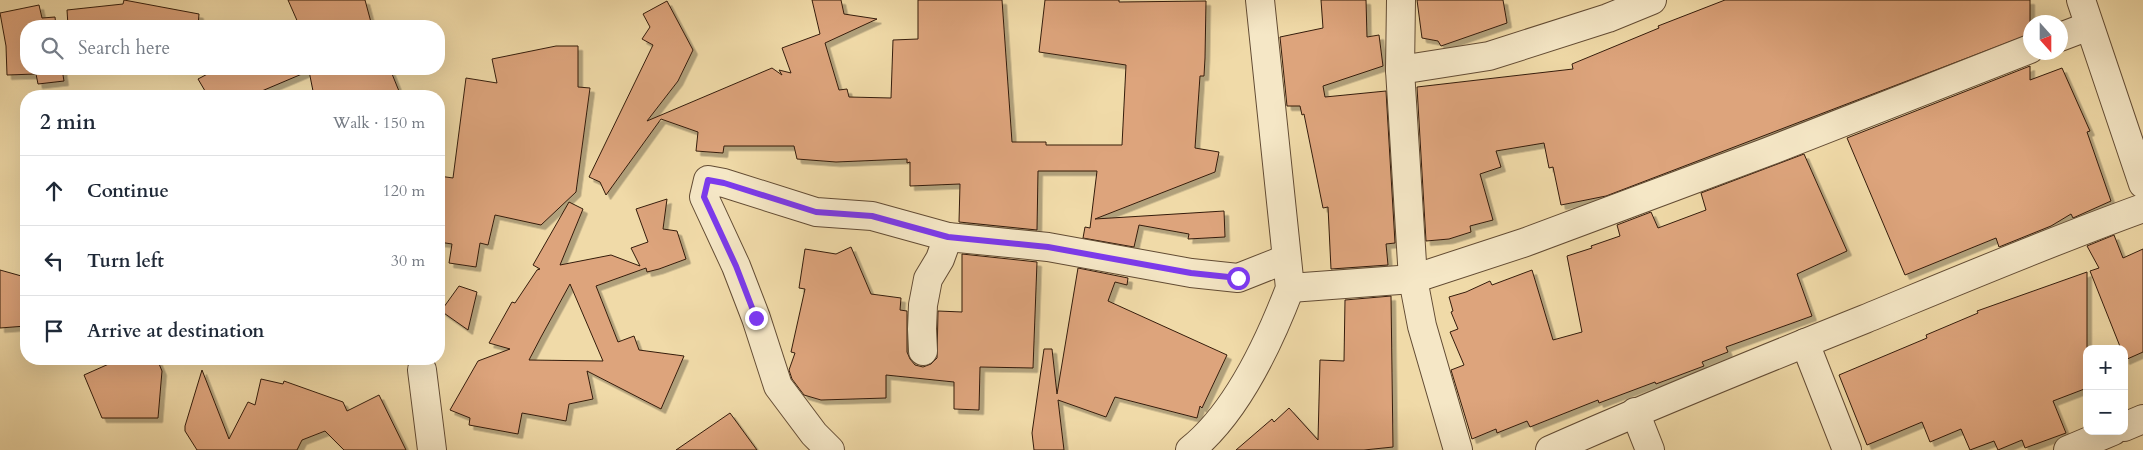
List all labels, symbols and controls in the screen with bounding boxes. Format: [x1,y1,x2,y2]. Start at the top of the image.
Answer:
north arrow [2023,15,2068,60]
search box [20,20,445,75]
icon: search [38,34,66,62]
text: Search here [78,35,170,61]
text: 2 min [40,108,96,137]
text: Walk · 150 m [333,112,425,134]
icon: ahead [40,177,68,205]
text: Continue [87,178,169,204]
text: 120 m [383,180,425,202]
icon: left [40,247,68,275]
text: Turn left [87,248,164,274]
text: 30 m [391,250,425,272]
route start [1227,267,1250,290]
route end [745,307,768,330]
icon: arrive [40,317,68,345]
text: Arrive at destination [87,318,264,344]
map controls [2083,345,2128,435]
button: + [2083,345,2128,390]
button: − [2083,390,2128,435]

